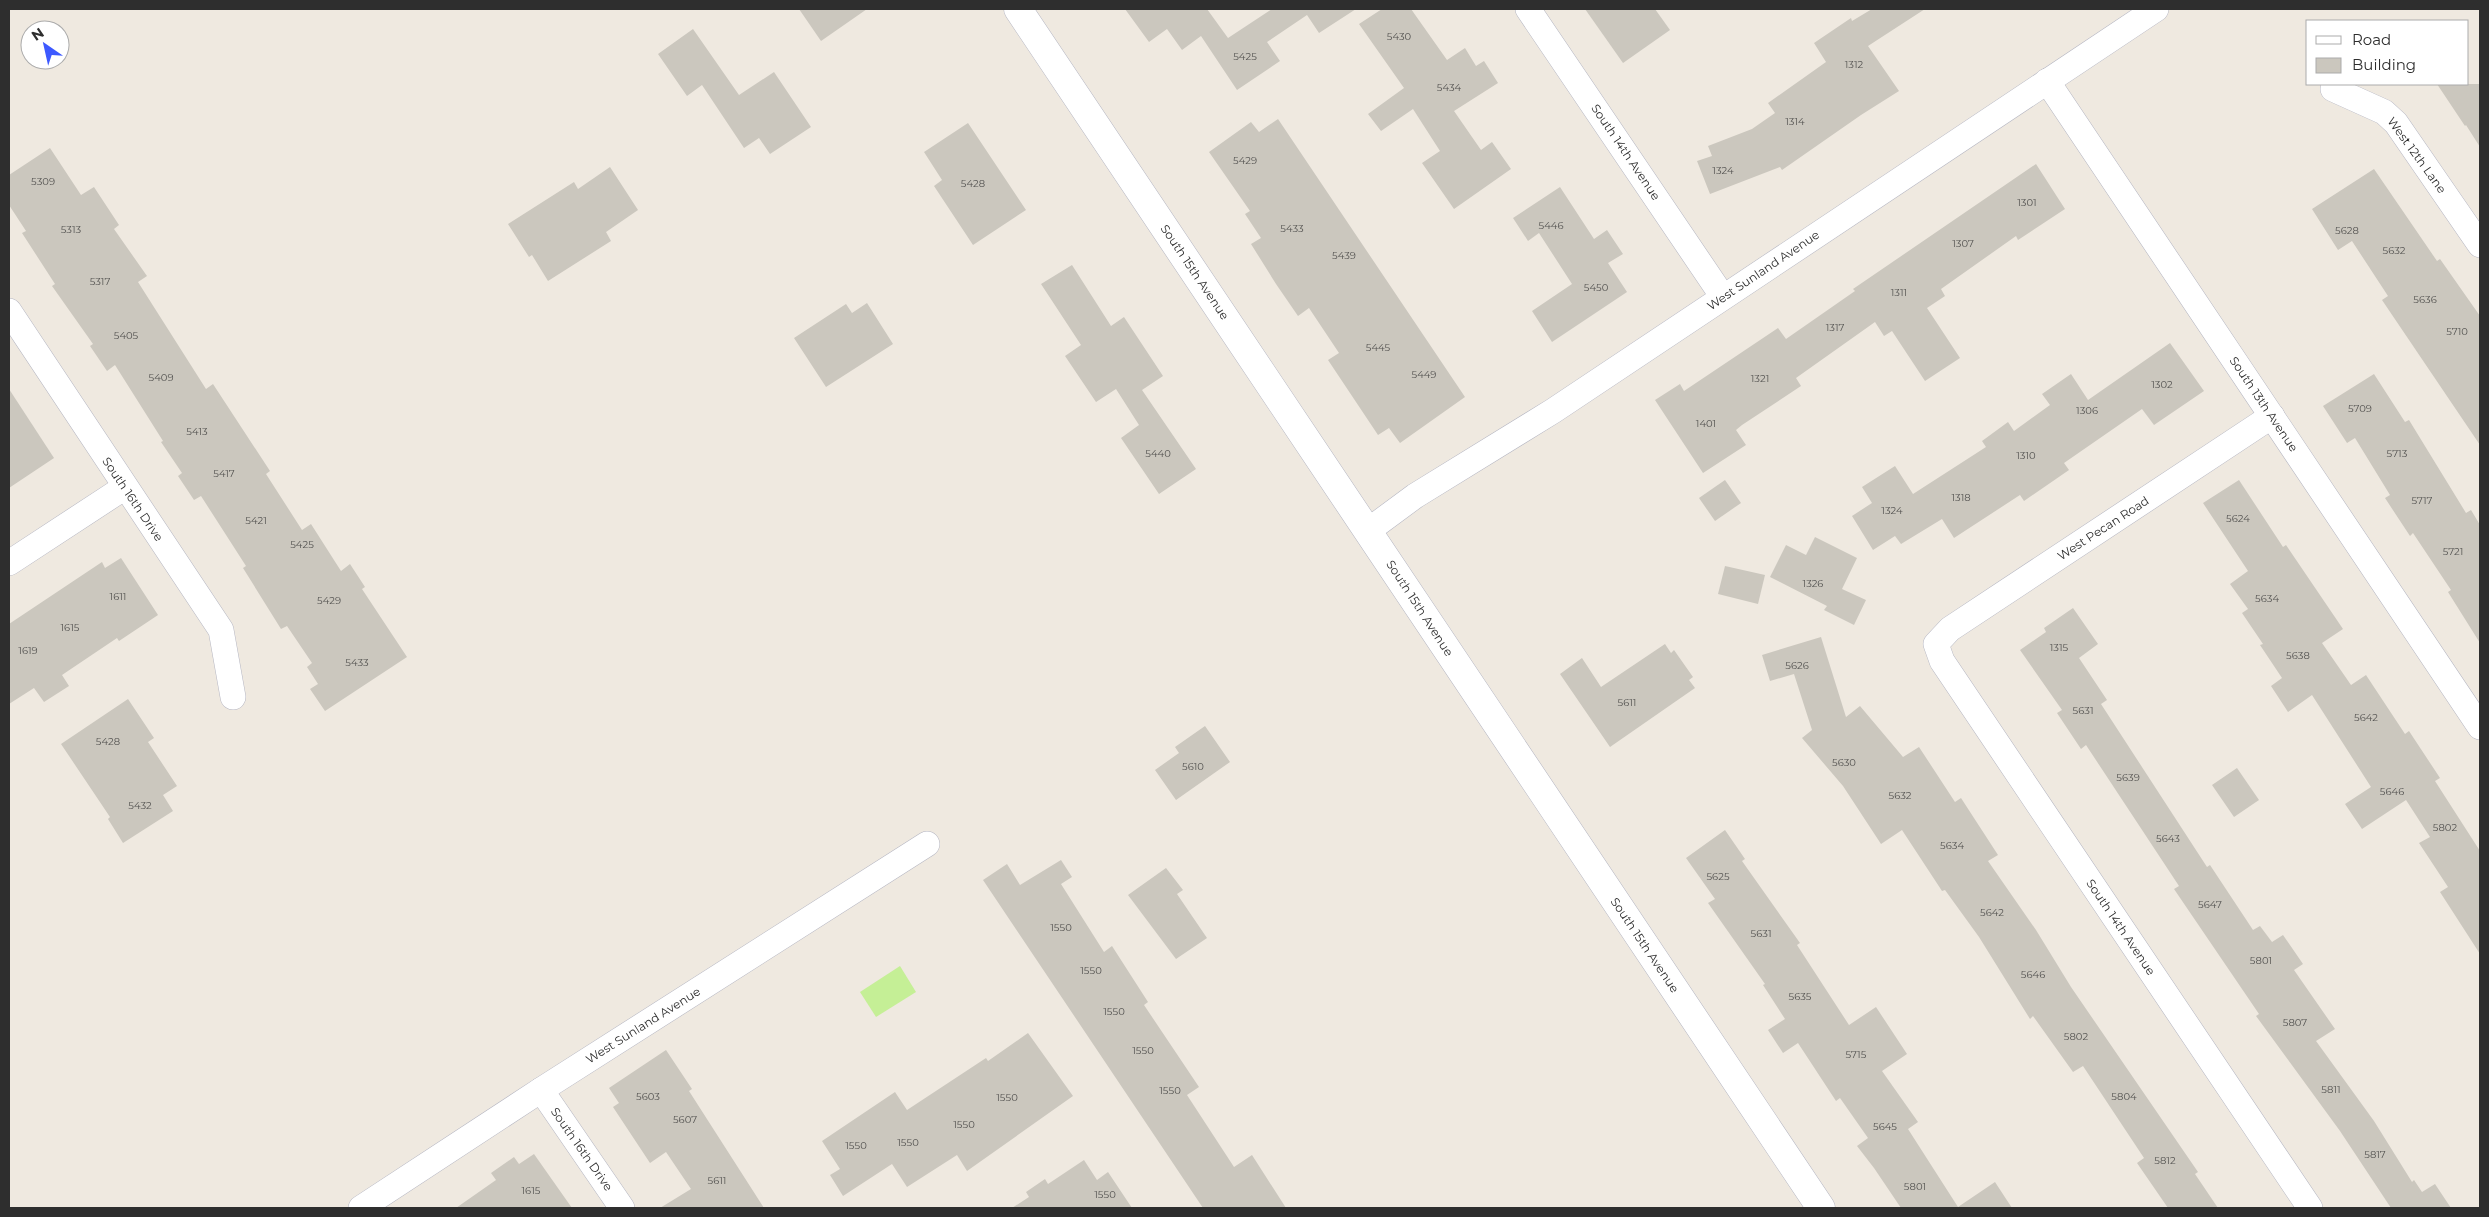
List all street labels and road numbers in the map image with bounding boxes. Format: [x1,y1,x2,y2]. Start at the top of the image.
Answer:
street label: South 14th Avenue [1588,101,1664,203]
street label: West 12th Lane [2384,114,2450,196]
street label: South 15th Avenue [1158,222,1232,322]
street label: West Sunland Avenue [1704,227,1822,313]
street label: South 13th Avenue [2227,354,2301,454]
street label: South 16th Drive [99,454,167,544]
street label: West Pecan Road [2054,493,2152,563]
street label: South 15th Avenue [1383,557,1457,659]
street label: South 14th Avenue [2083,876,2159,978]
street label: South 15th Avenue [1608,895,1682,995]
street label: West Sunland Avenue [583,984,703,1066]
street label: South 16th Drive [548,1104,616,1194]

